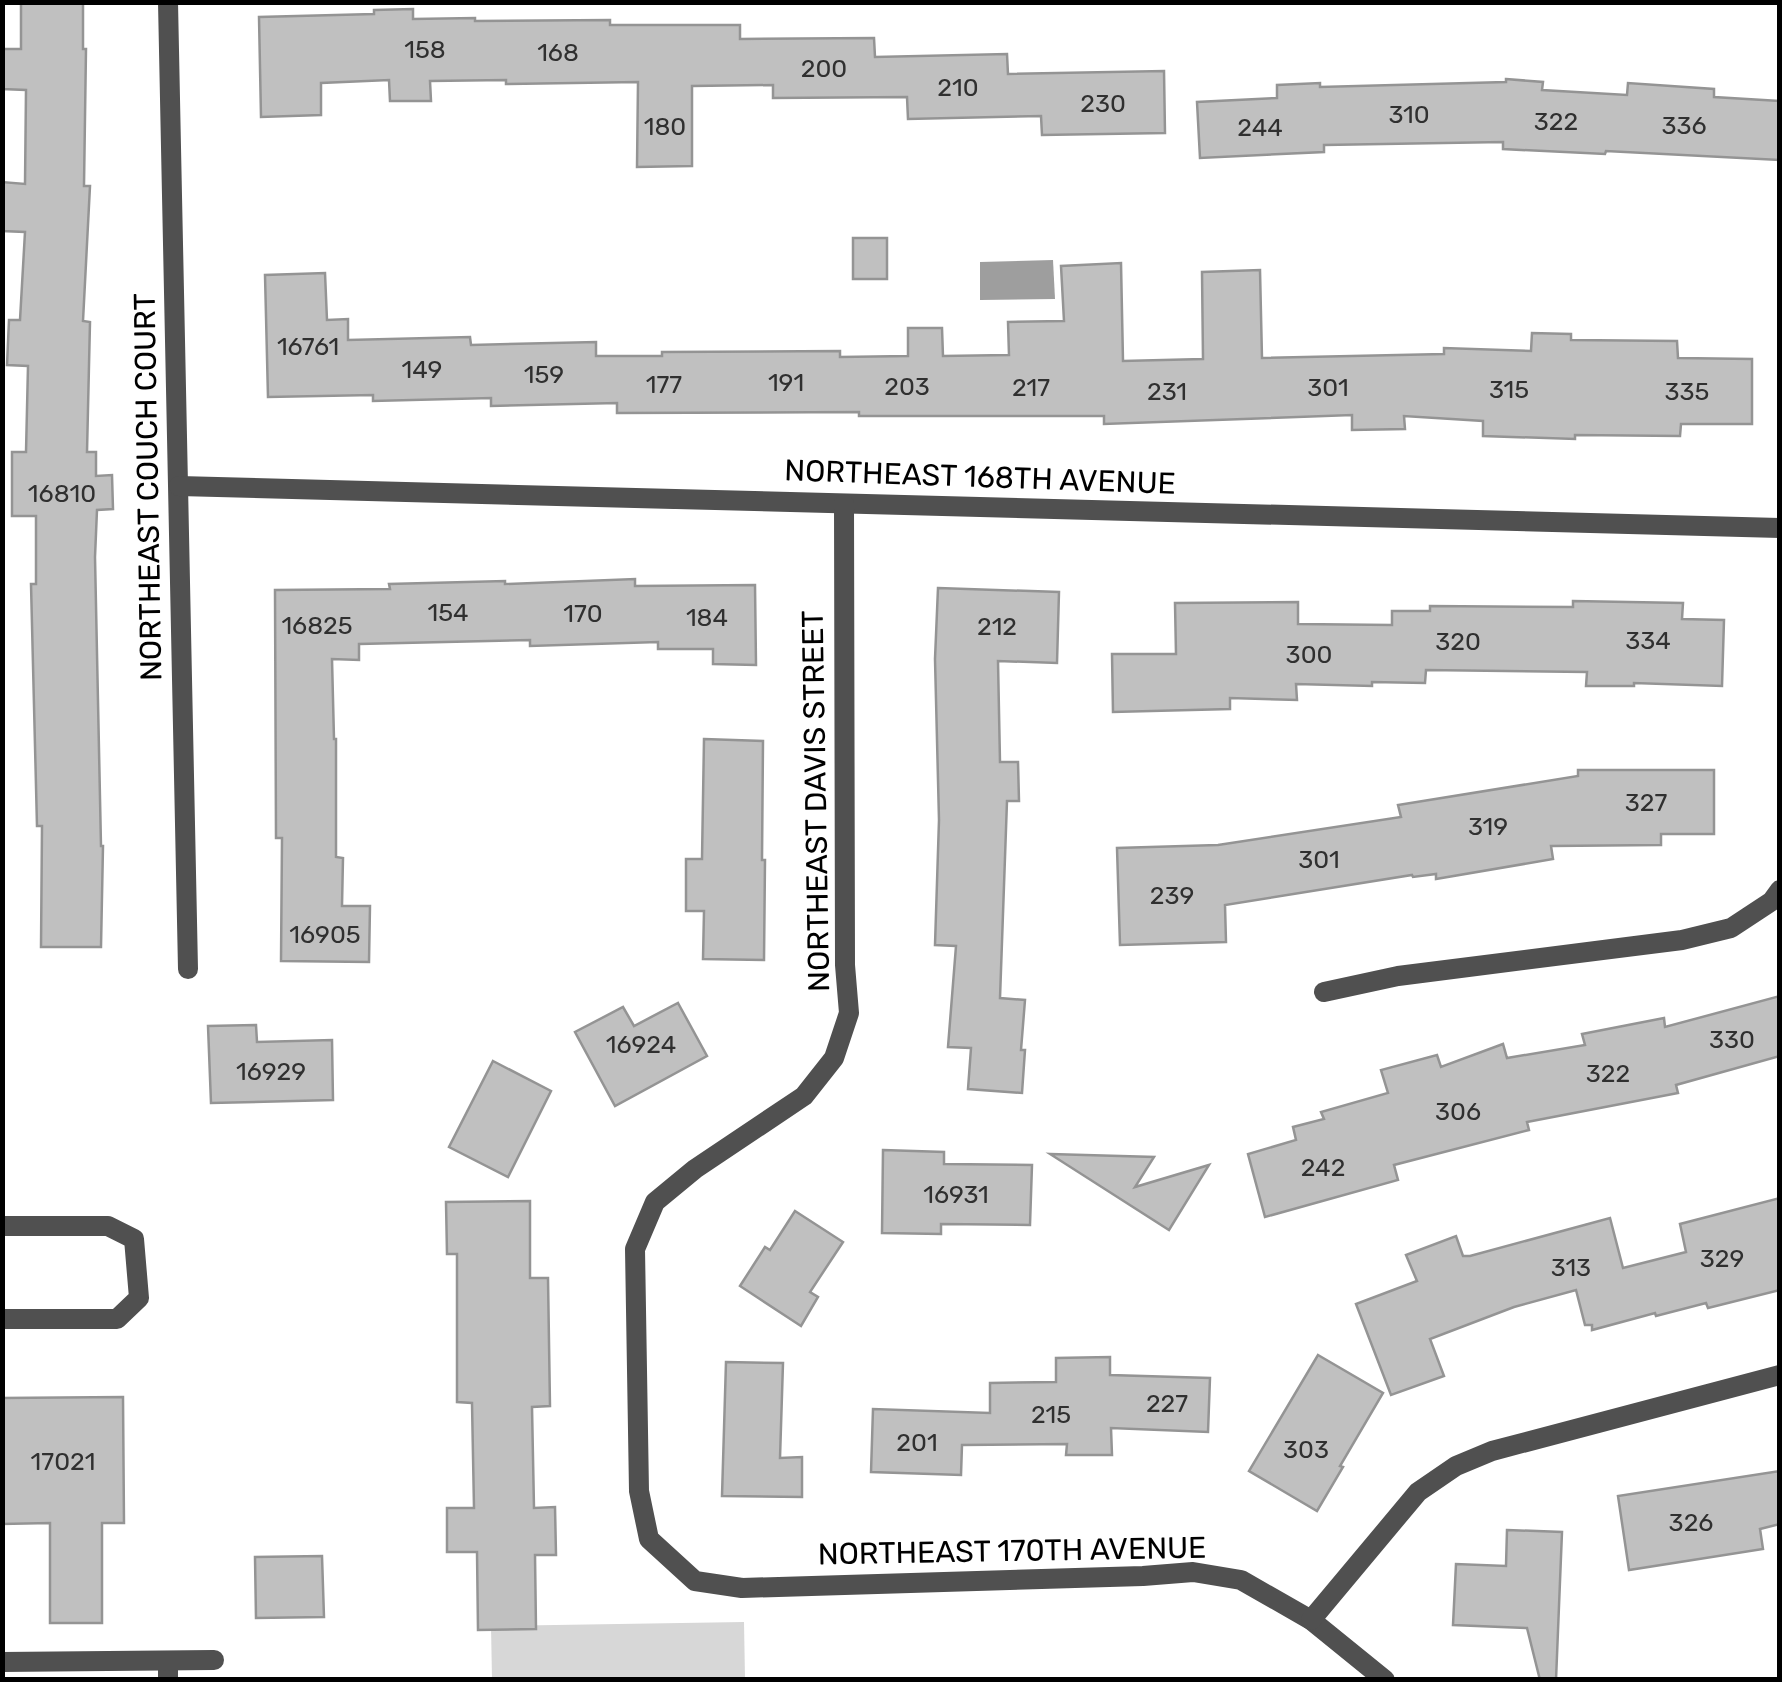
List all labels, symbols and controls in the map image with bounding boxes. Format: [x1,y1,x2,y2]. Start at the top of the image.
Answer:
house number: 158 [404,35,446,64]
house number: 168 [537,38,579,67]
house number: 200 [801,54,847,83]
house number: 210 [937,73,979,102]
house number: 230 [1080,89,1126,118]
house number: 310 [1388,100,1430,129]
house number: 322 [1534,107,1578,136]
house number: 336 [1661,111,1707,140]
house number: 180 [644,112,686,141]
house number: 244 [1237,113,1283,142]
street label: NORTHEAST COUCH COURT [127,293,169,681]
house number: 16761 [277,332,339,361]
house number: 149 [402,355,442,384]
house number: 159 [524,360,564,389]
house number: 191 [768,368,804,397]
house number: 177 [646,370,682,399]
house number: 203 [884,372,930,401]
house number: 217 [1012,373,1050,402]
house number: 301 [1307,373,1349,402]
house number: 315 [1489,375,1529,404]
house number: 231 [1147,377,1187,406]
house number: 335 [1665,377,1709,406]
street label: NORTHEAST 168TH AVENUE [784,452,1176,502]
house number: 16810 [28,479,96,508]
house number: 154 [427,598,469,627]
house number: 170 [563,599,603,628]
house number: 184 [686,603,728,632]
street label: NORTHEAST DAVIS STREET [795,610,837,992]
house number: 16825 [281,611,353,640]
house number: 212 [977,612,1017,641]
house number: 334 [1625,626,1671,655]
house number: 320 [1435,627,1481,656]
house number: 300 [1286,640,1332,669]
house number: 327 [1625,788,1667,817]
house number: 319 [1468,812,1508,841]
house number: 301 [1298,845,1340,874]
house number: 239 [1150,881,1194,910]
house number: 16905 [289,920,361,949]
house number: 330 [1709,1025,1755,1054]
house number: 16924 [606,1030,676,1059]
house number: 16929 [236,1057,306,1086]
house number: 322 [1586,1059,1630,1088]
house number: 306 [1435,1097,1481,1126]
house number: 242 [1301,1153,1345,1182]
house number: 16931 [923,1180,989,1209]
house number: 329 [1700,1244,1744,1273]
house number: 313 [1551,1253,1591,1282]
house number: 227 [1146,1389,1188,1418]
house number: 215 [1031,1400,1071,1429]
house number: 201 [896,1428,938,1457]
house number: 303 [1283,1435,1329,1464]
house number: 17021 [31,1447,95,1476]
house number: 326 [1669,1508,1713,1537]
street label: NORTHEAST 170TH AVENUE [817,1530,1207,1572]

